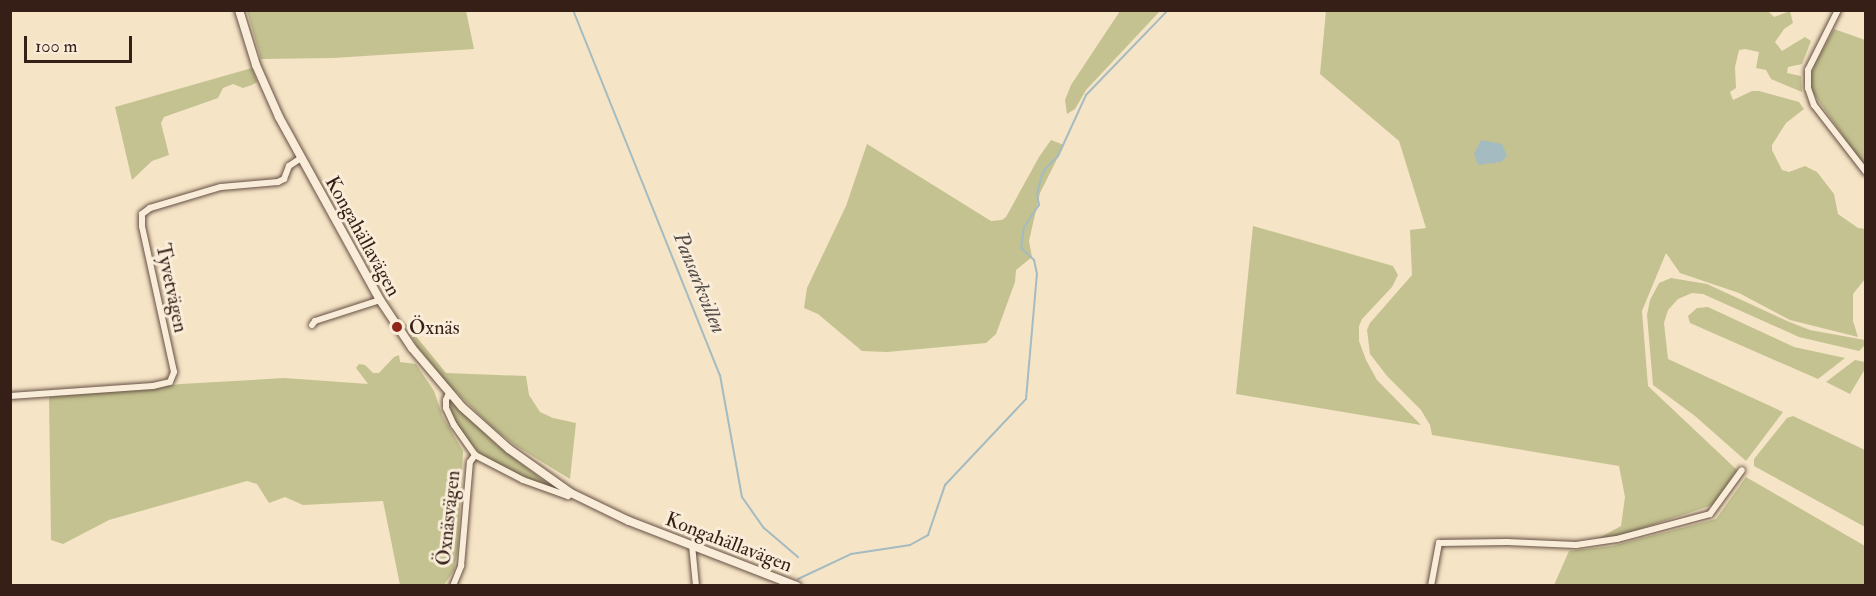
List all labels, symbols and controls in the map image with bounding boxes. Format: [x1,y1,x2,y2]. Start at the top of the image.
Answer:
scale bar [27,24,135,62]
text: 100 m [35,35,78,58]
street label: Kongahällavägen [320,172,406,300]
water label: Pansarkvillen [667,229,731,337]
street label: Tyvetvägen [151,241,193,335]
place label: Öxnäs [409,315,460,339]
marker: Öxnäs [390,320,404,334]
street label: Öxnäsvägen [431,469,465,567]
street label: Kongahällavägen [662,507,796,577]

